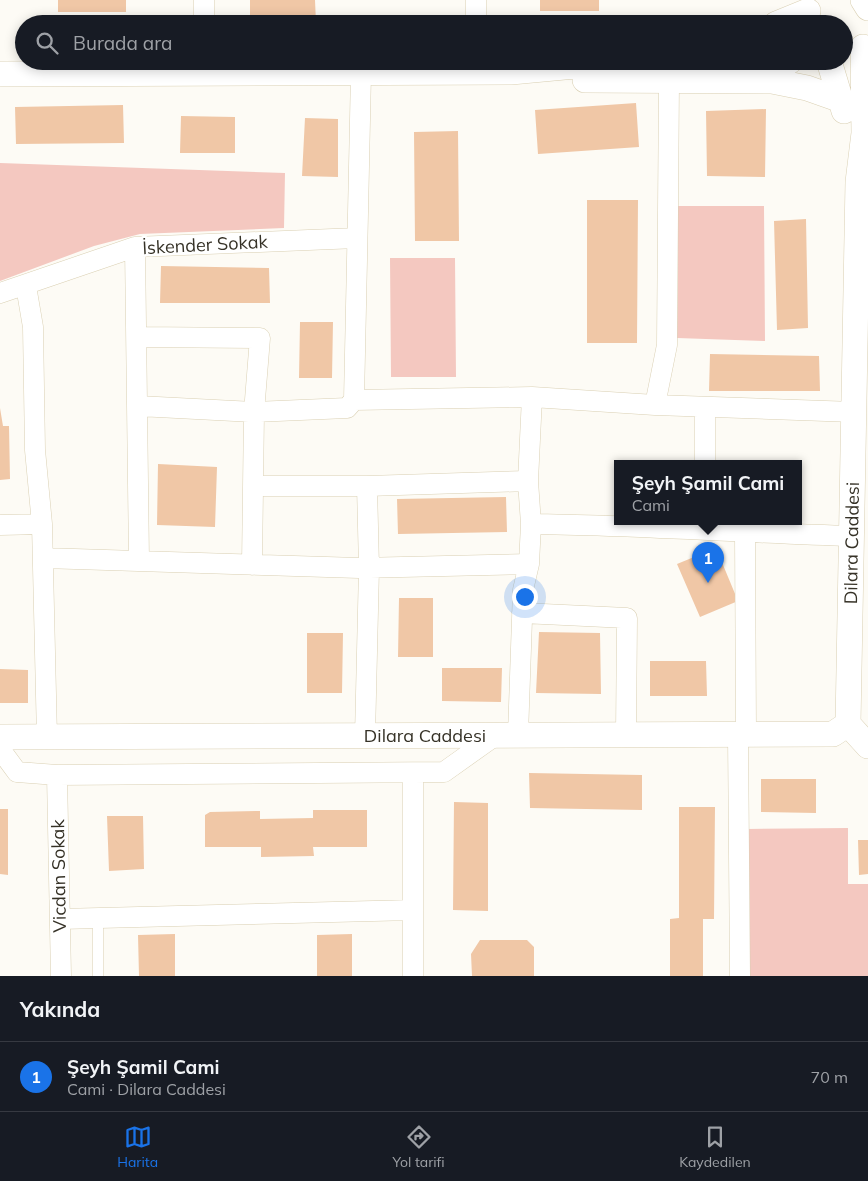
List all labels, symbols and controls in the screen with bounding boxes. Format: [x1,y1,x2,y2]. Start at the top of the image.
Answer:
search box [15,15,853,70]
icon: search [33,29,61,57]
text: Burada ara [73,31,172,55]
street label: İskender Sokak [142,230,269,259]
popup [614,460,802,525]
text: Şeyh Şamil Cami [632,471,784,495]
street label: Dilara Caddesi [839,482,864,604]
text: Cami [632,495,670,515]
pin: 1 [692,542,724,583]
your location [512,584,538,610]
street label: Dilara Caddesi [364,724,486,747]
street label: Vicdan Sokak [46,819,71,933]
text: Yakında [20,996,100,1022]
text: Şeyh Şamil Cami [67,1055,219,1079]
text: 1 [31,1067,41,1087]
text: 70 m [811,1067,848,1087]
text: Cami · Dilara Caddesi [67,1079,226,1099]
tab: Harita [117,1123,158,1171]
tab: Yol tarifi [393,1123,445,1171]
tab: Kaydedilen [679,1123,751,1171]

